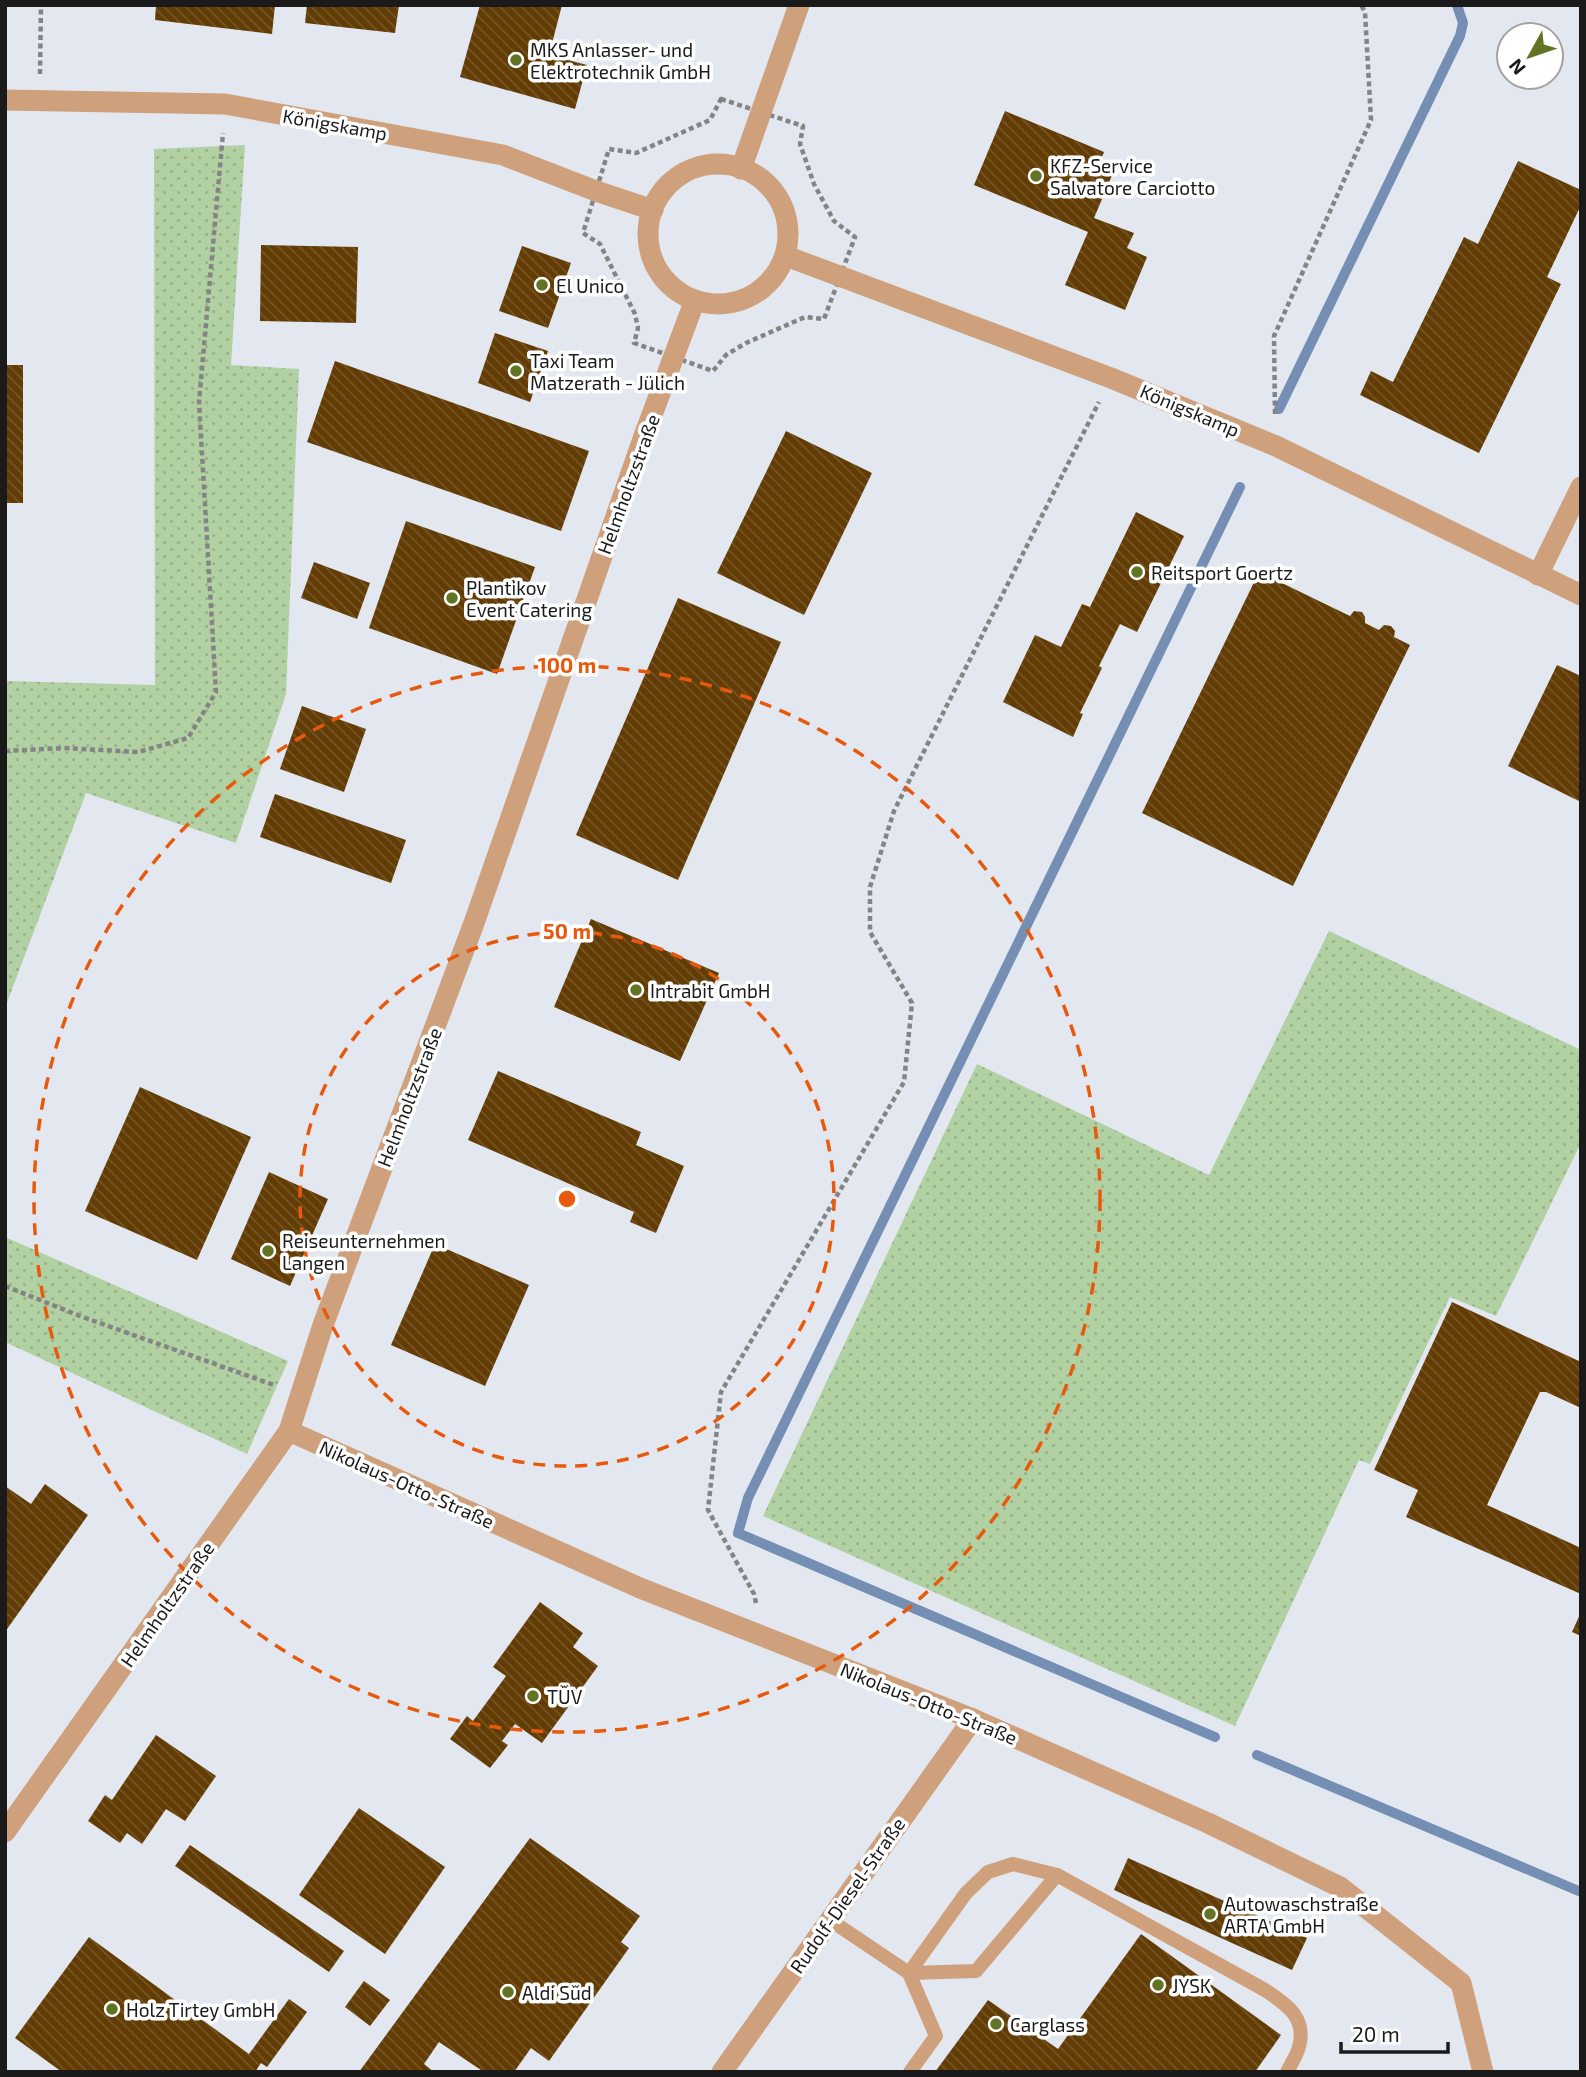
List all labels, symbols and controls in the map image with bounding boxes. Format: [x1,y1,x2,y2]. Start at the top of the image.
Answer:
north arrow [1495,21,1565,91]
place label: MKS Anlasser- und Elektrotechnik GmbH [530,38,711,83]
marker: MKS Anlasser- und Elektrotechnik GmbH [508,52,524,68]
text: N [1503,55,1530,80]
street label: Königskamp [281,104,389,144]
place label: KFZ-Service Salvatore Carciotto [1050,154,1215,199]
marker: KFZ-Service Salvatore Carciotto [1028,168,1044,184]
place label: El Unico [556,274,624,297]
marker: El Unico [534,277,550,293]
place label: Taxi Team Matzerath - Jülich [530,349,685,394]
marker: Taxi Team Matzerath - Jülich [508,363,524,379]
street label: Königskamp [1137,379,1243,441]
street label: Helmholtzstraße [592,411,664,557]
place label: Reitsport Goertz [1151,561,1293,584]
marker: Reitsport Goertz [1129,564,1145,580]
place label: Plantikov Event Catering [466,576,592,621]
marker: Plantikov Event Catering [444,590,460,606]
text: 100 m [538,652,596,677]
text: 50 m [543,918,591,943]
place label: Intrabit GmbH [650,979,770,1002]
marker: Intrabit GmbH [628,982,644,998]
street label: Helmholtzstraße [372,1024,446,1170]
centre of rings [555,1187,579,1211]
place label: Reiseunternehmen Langen [282,1229,446,1274]
marker: Reiseunternehmen Langen [260,1243,276,1259]
street label: Nikolaus-Otto-Straße [316,1435,498,1533]
street label: Helmholtzstraße [115,1537,219,1671]
street label: Nikolaus-Otto-Straße [837,1657,1021,1749]
place label: TÜV [547,1685,583,1708]
marker: TÜV [525,1688,541,1704]
street label: Rudolf-Diesel-Straße [785,1813,909,1977]
place label: Autowaschstraße ARTA GmbH [1224,1892,1379,1937]
marker: Autowaschstraße ARTA GmbH [1202,1906,1218,1922]
place label: JYSK [1172,1974,1211,1997]
marker: JYSK [1150,1977,1166,1993]
place label: Aldi Süd [522,1981,592,2004]
marker: Aldi Süd [500,1984,516,2000]
place label: Holz Tirtey GmbH [126,1998,275,2021]
marker: Holz Tirtey GmbH [104,2001,120,2017]
scale bar [1341,2010,1448,2054]
place label: Carglass [1010,2013,1085,2036]
marker: Carglass [988,2016,1004,2032]
text: 20 m [1352,2021,1400,2046]

